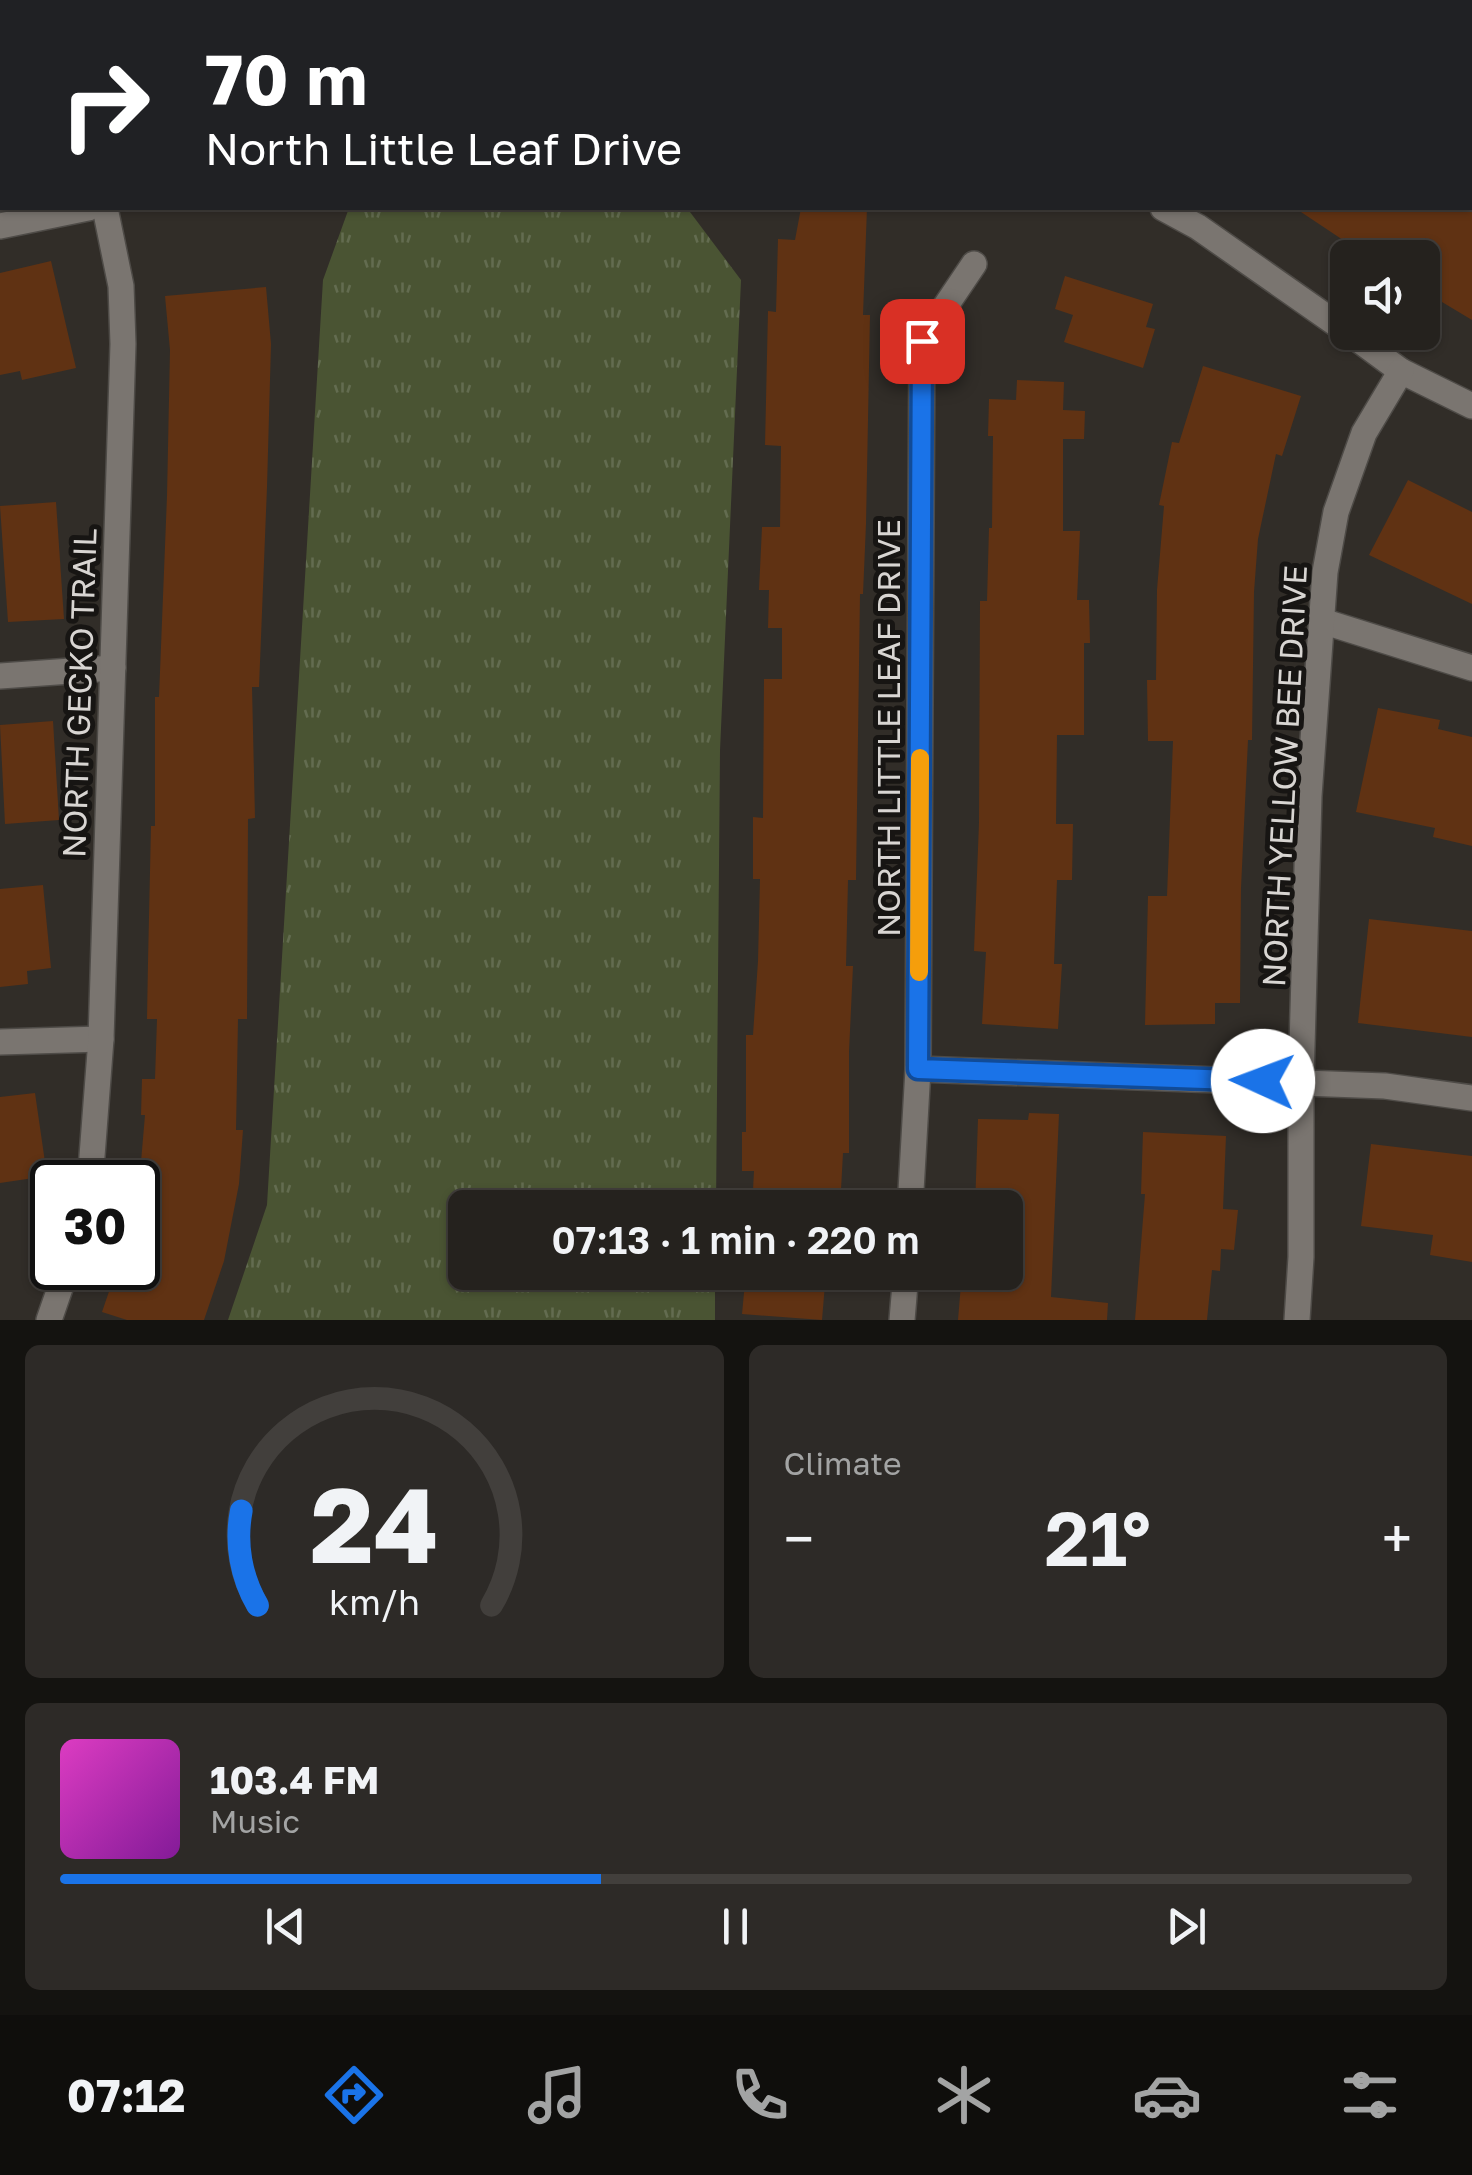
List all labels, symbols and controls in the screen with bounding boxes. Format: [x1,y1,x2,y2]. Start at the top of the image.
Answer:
text: 70 m [205,36,367,120]
icon: right [40,40,170,170]
text: North Little Leaf Drive [205,121,682,175]
map controls [1330,240,1440,350]
button: sound [1330,240,1440,350]
pin [880,299,965,384]
icon: arrive [895,314,950,369]
street label: NORTH LITTLE LEAF DRIVE [869,519,907,937]
street label: NORTH GECKO TRAIL [54,528,104,858]
street label: NORTH YELLOW BEE DRIVE [1254,564,1314,988]
position arrow [1211,1029,1315,1133]
speed limit sign: 30 [30,1160,160,1290]
text: 07:13 · 1 min · 220 m [552,1217,920,1262]
text: Climate [784,1444,902,1482]
text: 24 [310,1461,438,1586]
text: 21° [1044,1492,1151,1583]
text: − [784,1505,814,1571]
text: + [1382,1505,1412,1571]
text: km/h [329,1580,420,1623]
text: 103.4 FM [210,1757,379,1802]
text: Music [210,1802,300,1840]
icon: previous [258,1899,313,1954]
icon: pause [708,1899,763,1954]
icon: next [1159,1899,1214,1954]
icon: directions [319,2060,389,2130]
icon: music [522,2060,592,2130]
icon: phone [725,2060,795,2130]
icon: climate [929,2060,999,2130]
icon: car [1132,2060,1202,2130]
icon: filters [1335,2060,1405,2130]
text: 07:12 [67,2068,185,2122]

